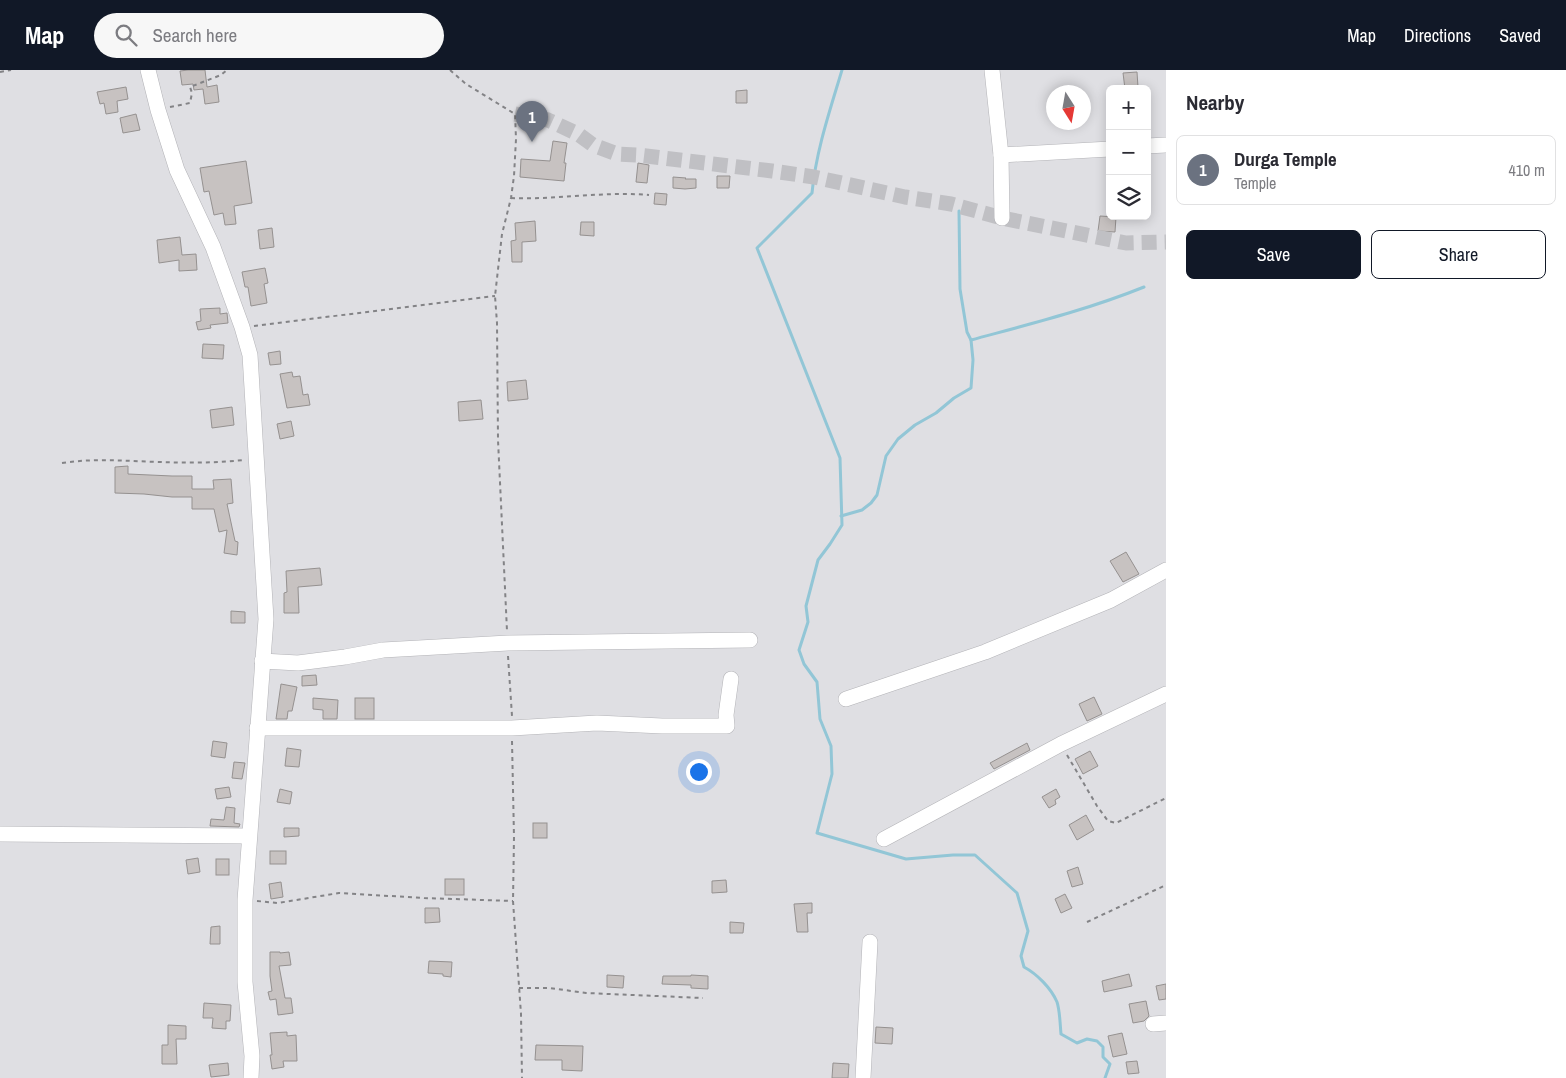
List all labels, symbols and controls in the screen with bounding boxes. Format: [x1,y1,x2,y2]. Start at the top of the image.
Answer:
search box [94,13,444,58]
text: Map [25,19,64,51]
icon: search [112,21,140,49]
text: Search here [152,22,237,48]
text: Map [1347,23,1376,48]
text: Directions [1404,23,1471,48]
text: Saved [1499,23,1541,48]
north arrow [1046,85,1091,130]
map controls [1106,85,1151,220]
button: + [1106,85,1151,130]
text: Nearby [1186,88,1244,117]
pin: 1 [516,101,548,142]
button: − [1106,130,1151,175]
text: Durga Temple [1234,146,1337,172]
text: 1 [1199,159,1207,181]
text: 410 m [1509,159,1545,181]
text: Temple [1234,172,1276,194]
button: layers [1106,175,1151,220]
button: Save [1186,230,1361,279]
button: Share [1371,230,1546,279]
your location [686,759,712,785]

